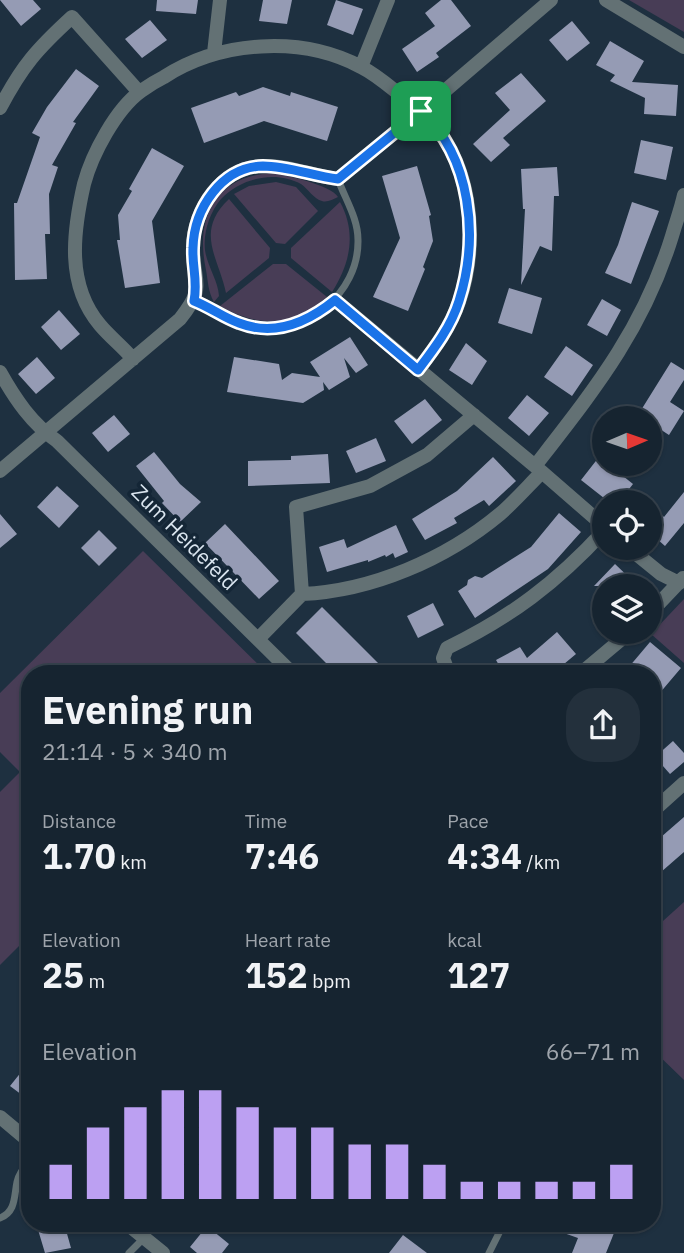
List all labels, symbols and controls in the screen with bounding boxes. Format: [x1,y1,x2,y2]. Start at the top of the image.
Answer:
pin [391,81,451,141]
icon: arrive [402,92,440,130]
north arrow [592,406,662,476]
map controls [592,406,662,644]
street label: Zum Heidefeld [126,478,244,596]
button: locate [592,490,662,560]
button: layers [592,574,662,644]
text: Evening run [42,685,253,734]
button: share [566,688,640,762]
text: 21:14 · 5 × 340 m [42,736,228,766]
text: Distance [42,809,116,833]
text: Time [245,809,287,833]
text: Pace [447,809,489,833]
text: 1.70 [42,833,116,879]
text: 7:46 [245,833,319,879]
text: 4:34 [447,833,522,879]
text: km [116,850,147,874]
text: /km [522,850,560,874]
text: Elevation [42,928,121,952]
text: Heart rate [245,928,331,952]
text: kcal [447,928,482,952]
text: 25 [42,952,84,998]
text: 152 [245,952,308,998]
text: 127 [447,952,510,998]
text: m [84,969,105,993]
text: bpm [308,969,351,993]
text: Elevation [42,1036,137,1066]
text: 66–71 m [546,1036,640,1066]

